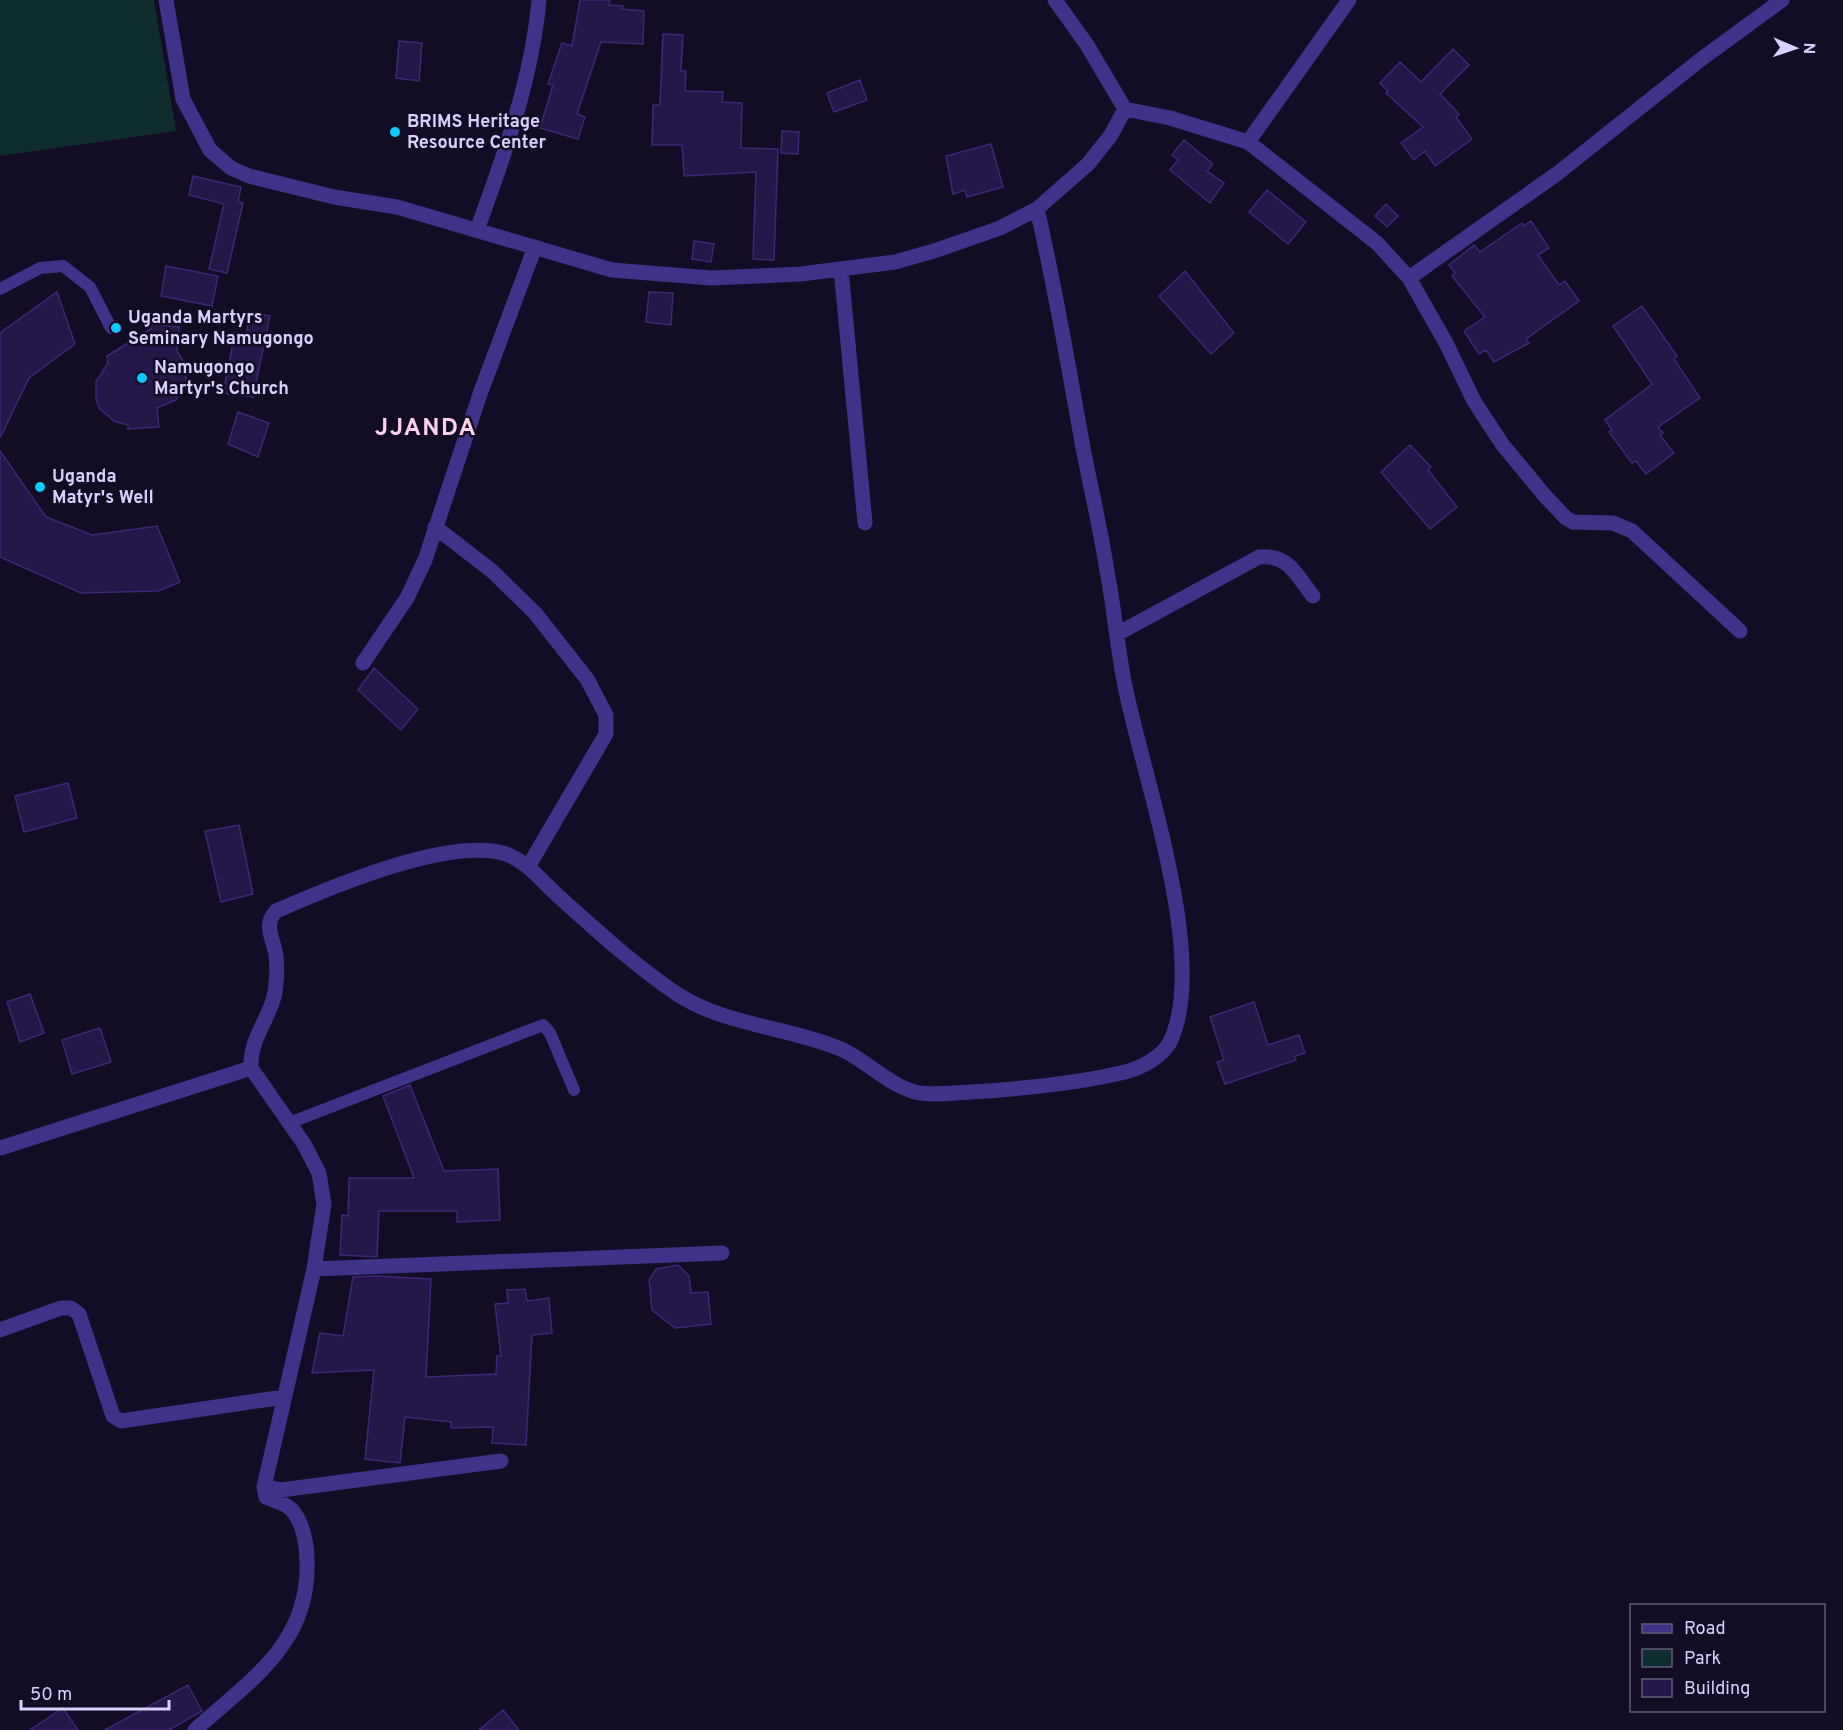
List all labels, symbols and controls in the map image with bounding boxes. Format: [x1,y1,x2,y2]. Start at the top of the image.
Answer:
north arrow [1765,18,1825,78]
text: N [1798,42,1818,55]
place label: BRIMS Heritage Resource Center [407,111,547,155]
marker: BRIMS Heritage Resource Center [388,125,402,139]
place label: Uganda Martyrs Seminary Namugongo [128,307,314,351]
marker: Uganda Martyrs Seminary Namugongo [109,321,123,335]
place label: Namugongo Martyr's Church [154,357,289,401]
marker: Namugongo Martyr's Church [135,371,149,385]
district label: JJANDA [375,414,477,444]
place label: Uganda Matyr's Well [52,466,154,510]
marker: Uganda Matyr's Well [33,480,47,494]
legend [1630,1604,1825,1712]
text: Road [1684,1618,1726,1641]
text: Park [1684,1648,1721,1671]
scale bar [21,1673,170,1711]
text: Building [1684,1678,1750,1701]
text: 50 m [30,1684,72,1707]

